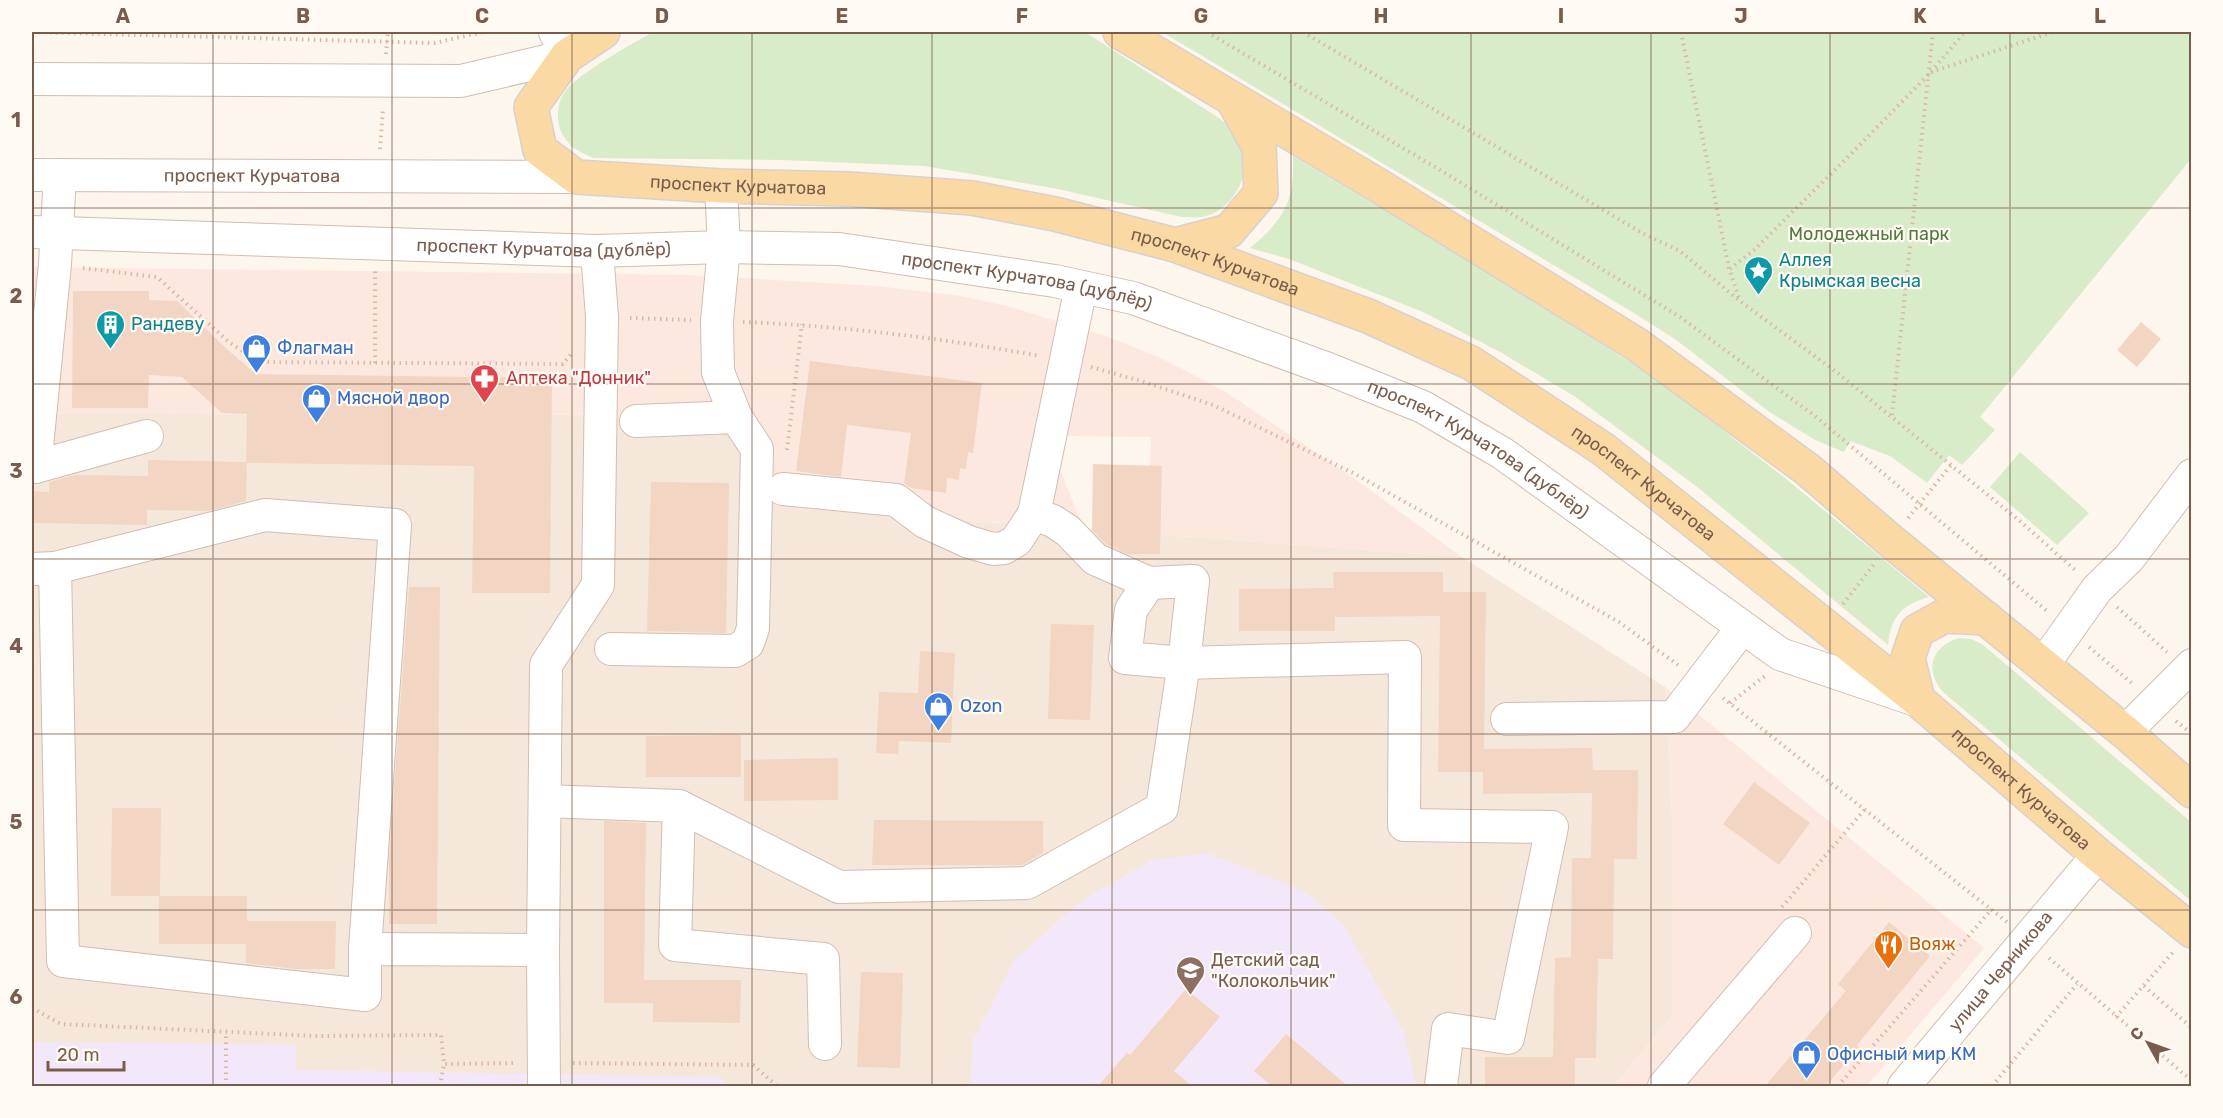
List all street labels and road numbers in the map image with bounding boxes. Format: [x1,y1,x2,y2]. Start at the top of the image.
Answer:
street label: проспект Курчатова [164,164,340,187]
street label: проспект Курчатова [649,171,827,199]
street label: проспект Курчатова [1129,223,1302,301]
street label: проспект Курчатова (дублёр) [416,234,671,262]
street label: проспект Курчатова (дублёр) [900,247,1155,315]
street label: проспект Курчатова (дублёр) [1364,375,1593,523]
street label: проспект Курчатова [1567,420,1720,546]
street label: проспект Курчатова [1947,723,2095,855]
street label: улица Черникова [1944,906,2057,1036]

